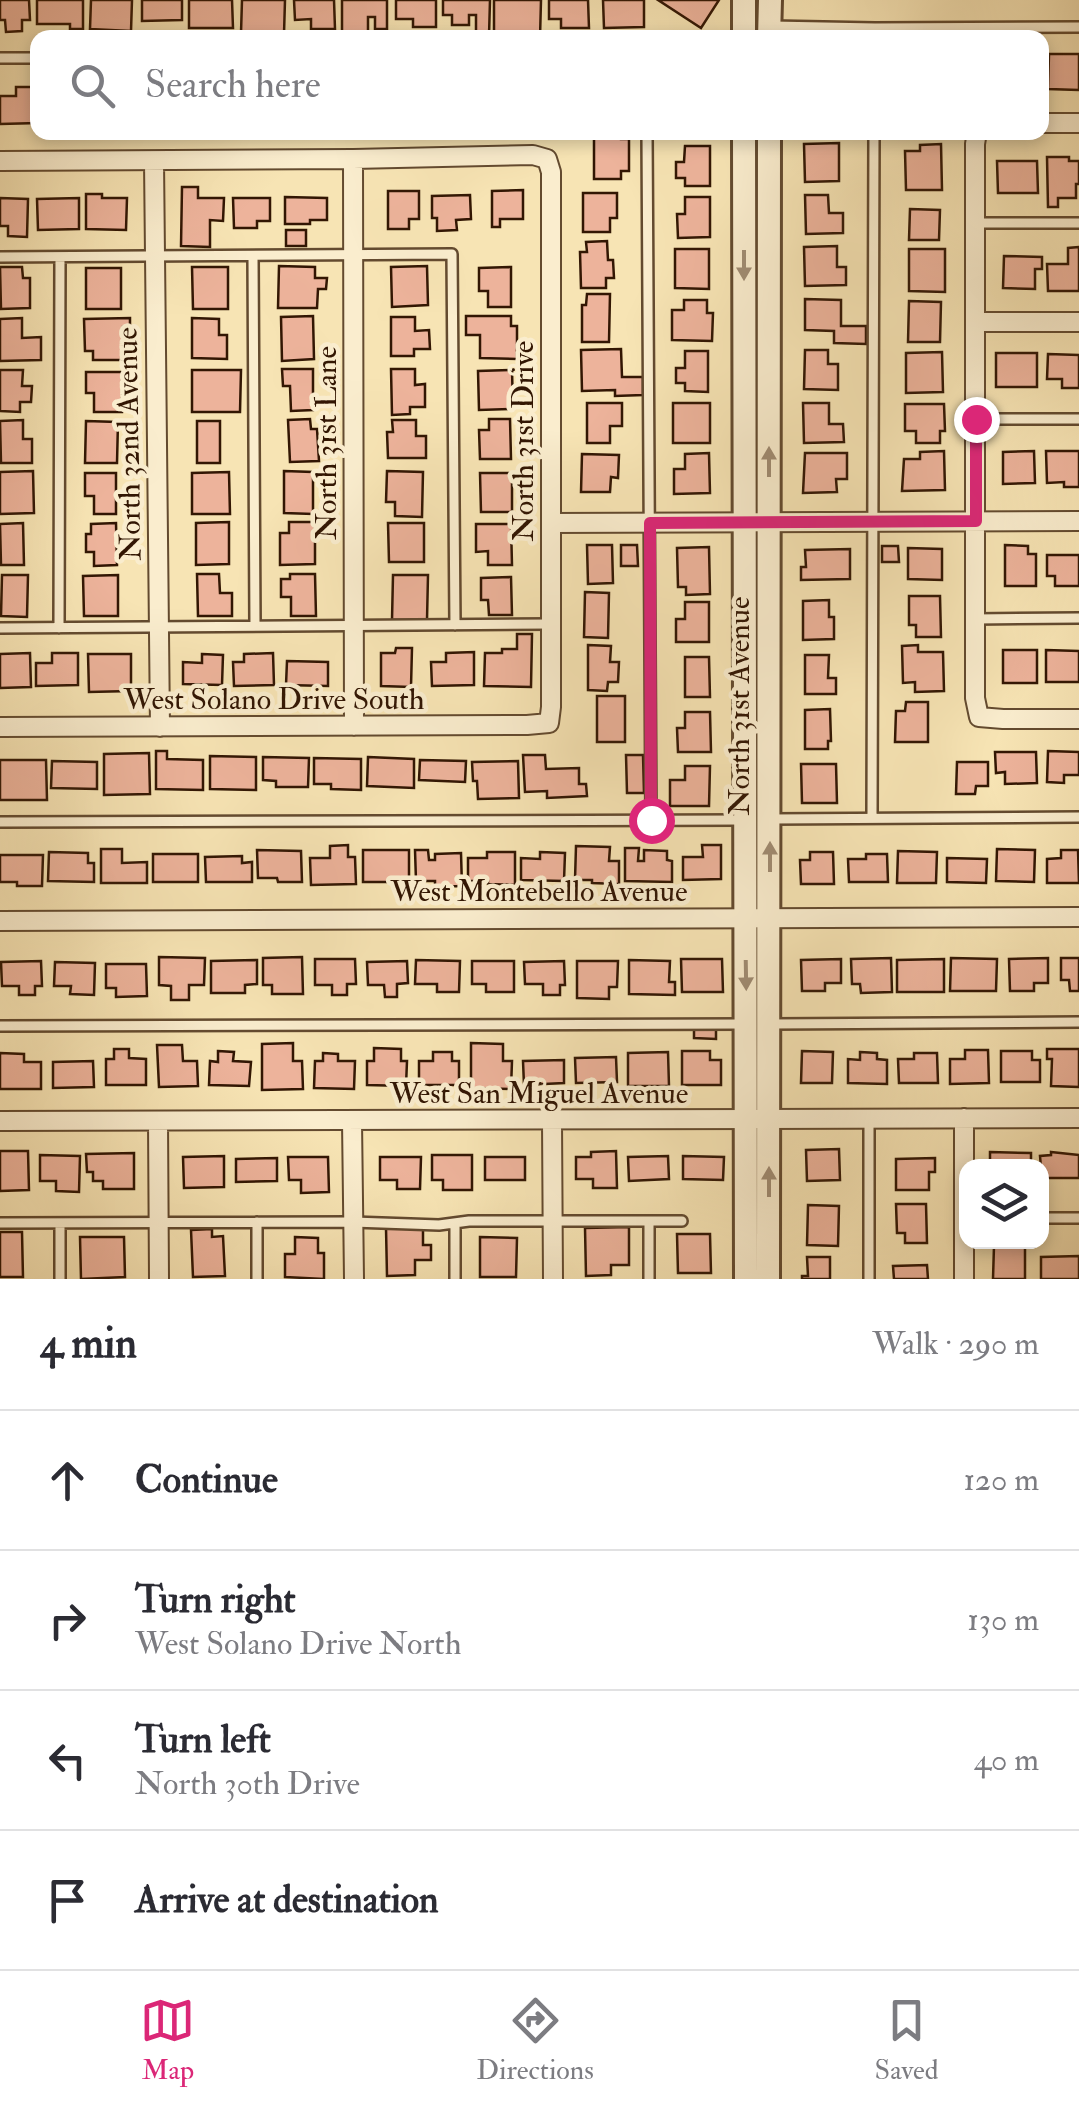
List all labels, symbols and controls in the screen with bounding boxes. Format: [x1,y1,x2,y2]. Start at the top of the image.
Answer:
search box [30,30,1049,140]
icon: search [65,58,120,113]
text: Search here [145,61,321,109]
one-way arrow [736,249,752,281]
street label: North 32nd Avenue [108,327,150,561]
street label: North 31st Drive [505,341,542,541]
street label: North 31st Lane [308,346,345,540]
route end [954,397,1000,443]
one-way arrow [761,445,777,477]
street label: North 31st Avenue [721,597,758,815]
street label: West Solano Drive South [123,681,425,718]
route start [629,798,675,844]
one-way arrow [762,840,778,872]
street label: West Montebello Avenue [389,873,688,910]
one-way arrow [738,959,754,991]
street label: West San Miguel Avenue [389,1075,688,1112]
map controls [959,1159,1049,1249]
button: layers [959,1159,1049,1249]
one-way arrow [761,1165,777,1197]
text: 4 min [40,1318,137,1370]
text: Walk · 290 m [872,1324,1039,1364]
icon: ahead [40,1453,95,1508]
text: Continue [135,1456,278,1504]
text: 120 m [963,1460,1039,1500]
text: Turn right [135,1576,296,1624]
icon: right [40,1593,95,1648]
text: 130 m [967,1600,1039,1640]
text: West Solano Drive North [135,1624,461,1664]
text: Turn left [135,1716,271,1764]
icon: left [40,1733,95,1788]
text: 40 m [974,1740,1039,1780]
text: North 30th Drive [135,1764,360,1804]
icon: arrive [40,1873,95,1928]
text: Arrive at destination [135,1876,439,1924]
tab: Map [140,1993,195,2088]
tab: Directions [476,1993,594,2088]
tab: Saved [875,1993,939,2088]

